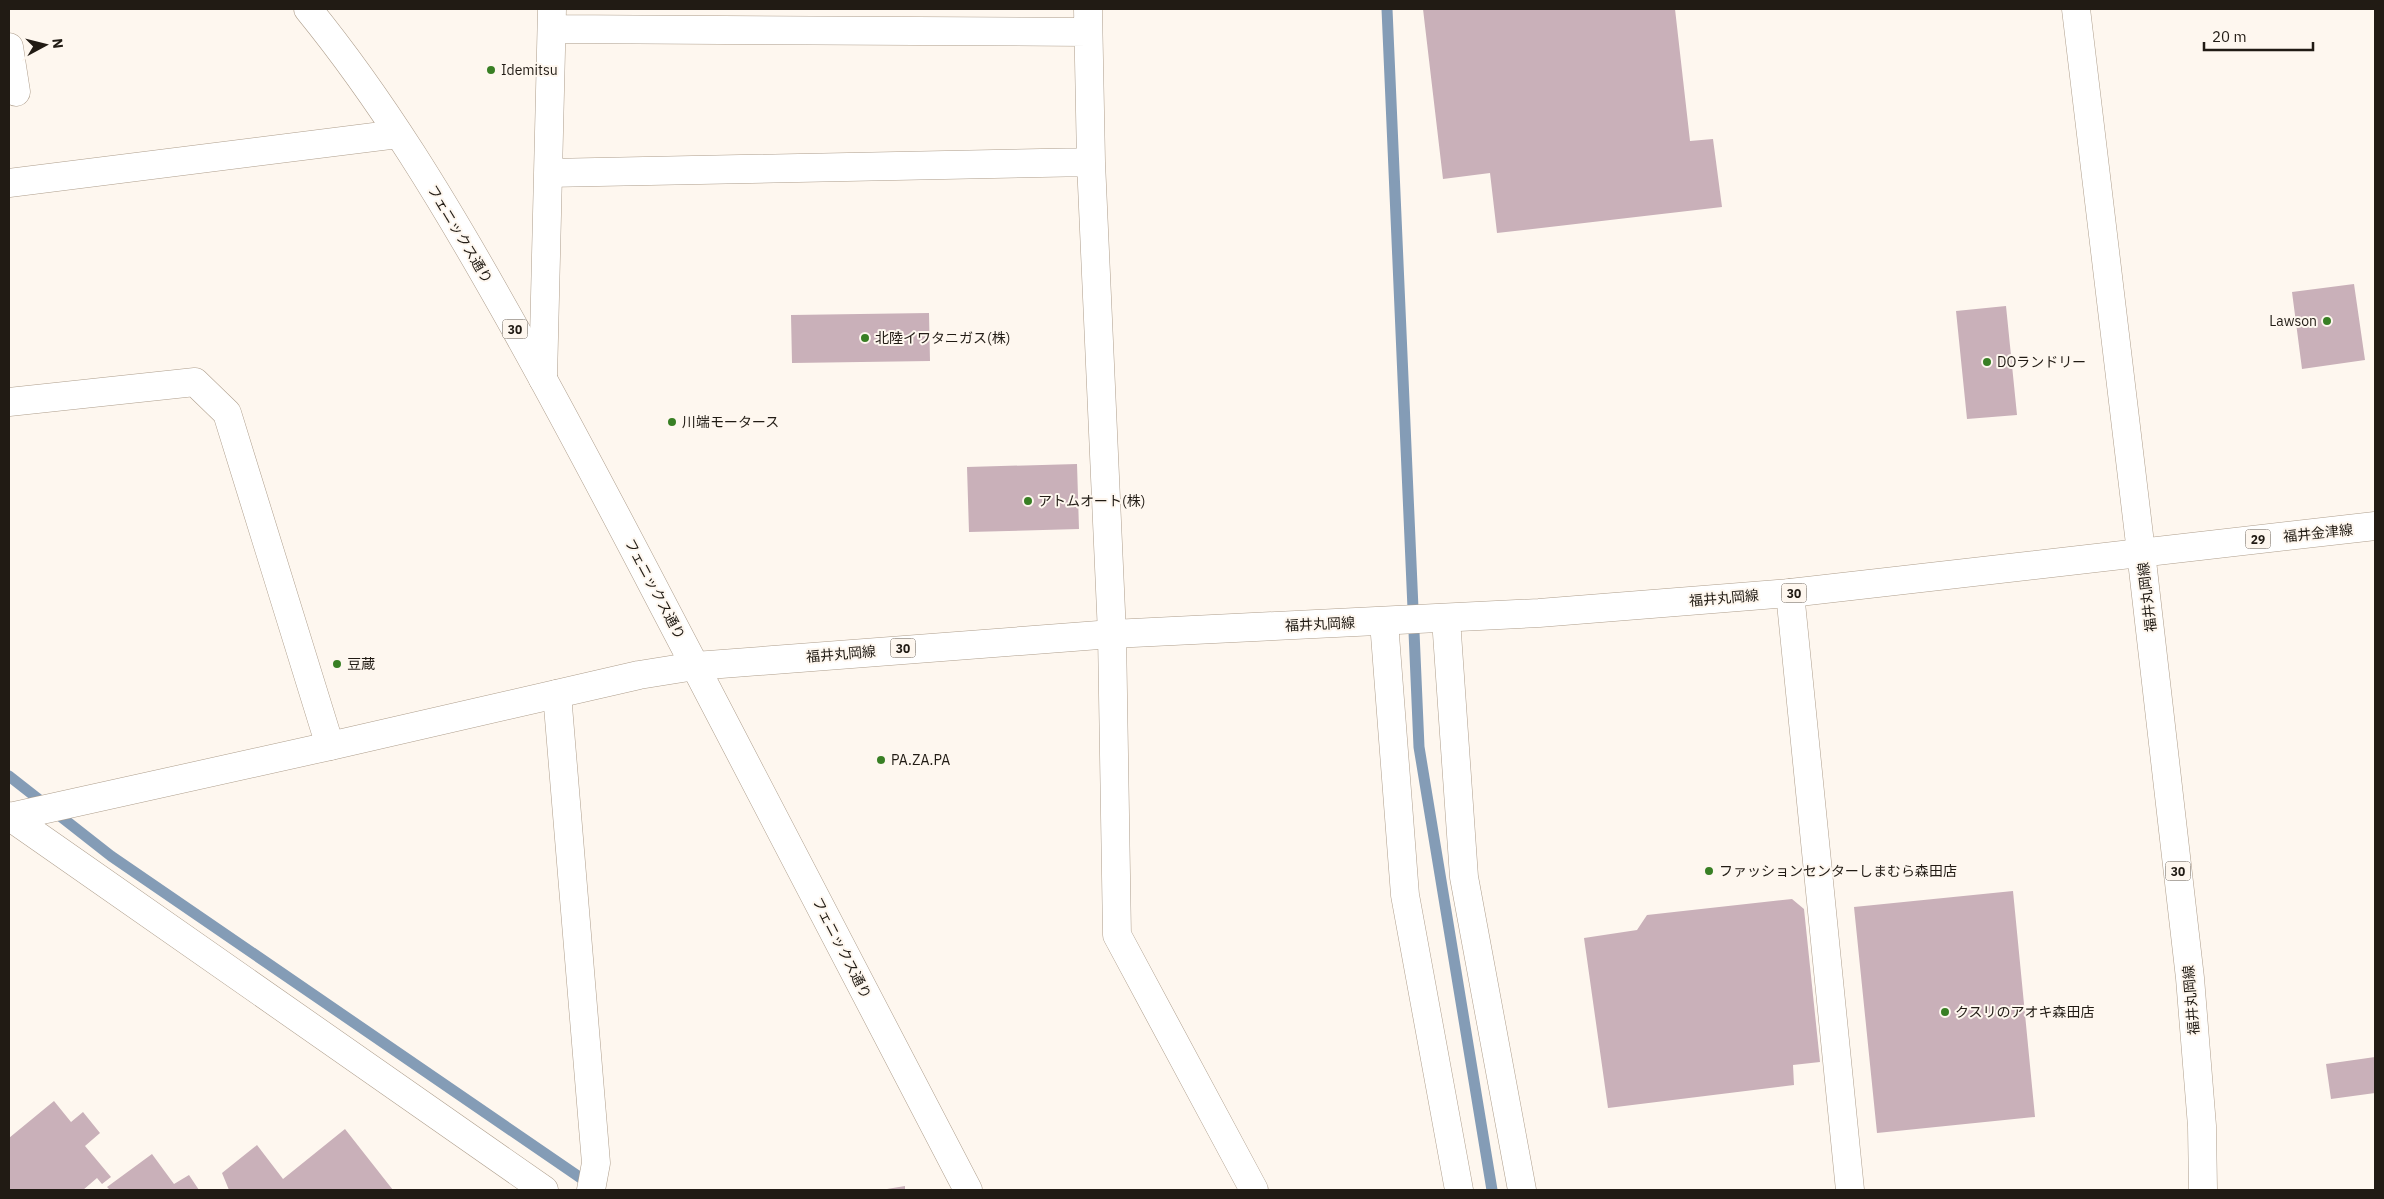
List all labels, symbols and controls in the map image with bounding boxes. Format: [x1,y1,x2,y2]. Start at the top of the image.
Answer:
north arrow [20,20,70,70]
scale bar [2204,20,2313,52]
text: 20 m [2212,27,2247,46]
text: N [48,37,67,50]
place label: Idemitsu [501,61,558,79]
marker: Idemitsu [485,64,497,76]
street label: フェニックス通り [424,182,496,286]
place label: Lawson [2269,312,2317,330]
marker: Lawson [2321,315,2333,327]
road number: 30 [502,320,528,338]
place label: 北陸イワタニガス(株) [875,329,1010,347]
marker: 北陸イワタニガス(株) [859,332,871,344]
place label: DOランドリー [1997,353,2086,371]
marker: DOランドリー [1981,356,1993,368]
place label: 川端モータース [682,413,779,431]
marker: 川端モータース [666,416,678,428]
place label: アトムオート(株) [1038,492,1145,510]
marker: アトムオート(株) [1022,495,1034,507]
street label: 福井金津線 [2282,520,2354,546]
road number: 29 [2246,530,2270,548]
street label: フェニックス通り [621,536,689,642]
street label: 福井丸岡線 [2134,561,2160,633]
road number: 30 [1782,584,1806,602]
street label: 福井丸岡線 [1688,586,1760,610]
street label: 福井丸岡線 [1285,613,1355,635]
road number: 30 [890,638,916,658]
street label: 福井丸岡線 [805,642,877,666]
place label: 豆蔵 [347,655,375,673]
marker: 豆蔵 [331,658,343,670]
place label: PA.ZA.PA [891,751,950,769]
marker: PA.ZA.PA [875,754,887,766]
road number: 30 [2166,861,2190,880]
place label: ファッションセンターしまむら森田店 [1719,862,1957,880]
marker: ファッションセンターしまむら森田店 [1703,865,1715,877]
street label: フェニックス通り [809,894,875,1002]
street label: 福井丸岡線 [2179,964,2203,1036]
place label: クスリのアオキ森田店 [1955,1003,2095,1021]
marker: クスリのアオキ森田店 [1939,1006,1951,1018]

